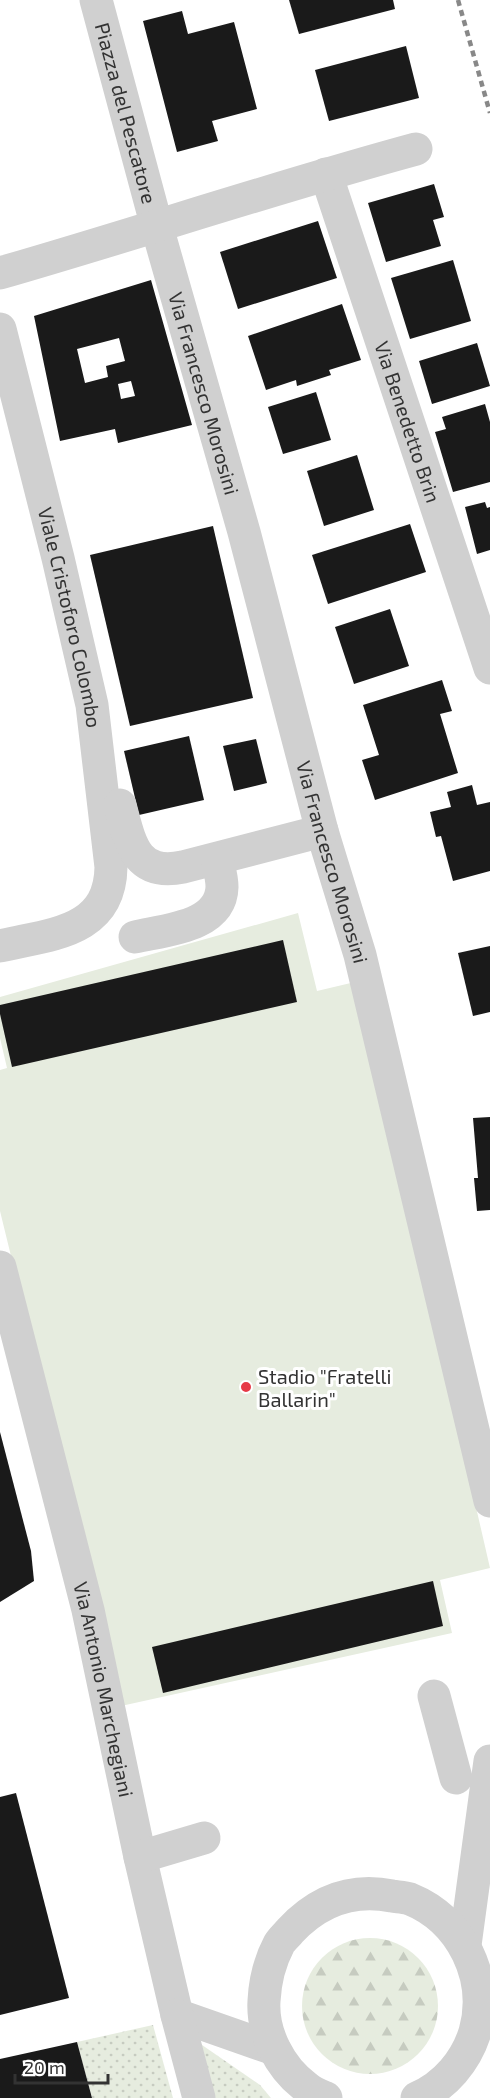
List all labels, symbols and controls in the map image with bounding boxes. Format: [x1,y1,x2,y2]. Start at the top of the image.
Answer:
street label: Piazza del Pescatore [91,20,162,206]
street label: Via Francesco Morosini [164,289,245,497]
street label: Via Benedetto Brin [370,338,446,505]
street label: Viale Cristoforo Colombo [34,505,107,729]
street label: Via Francesco Morosini [292,758,373,965]
place label: Stadio "Fratelli Ballarin" [258,1364,391,1411]
marker: Stadio "Fratelli Ballarin" [239,1380,253,1394]
street label: Via Antonio Marchegiani [69,1579,139,1799]
scale bar [15,2047,108,2085]
text: 20 m [24,2056,65,2078]

